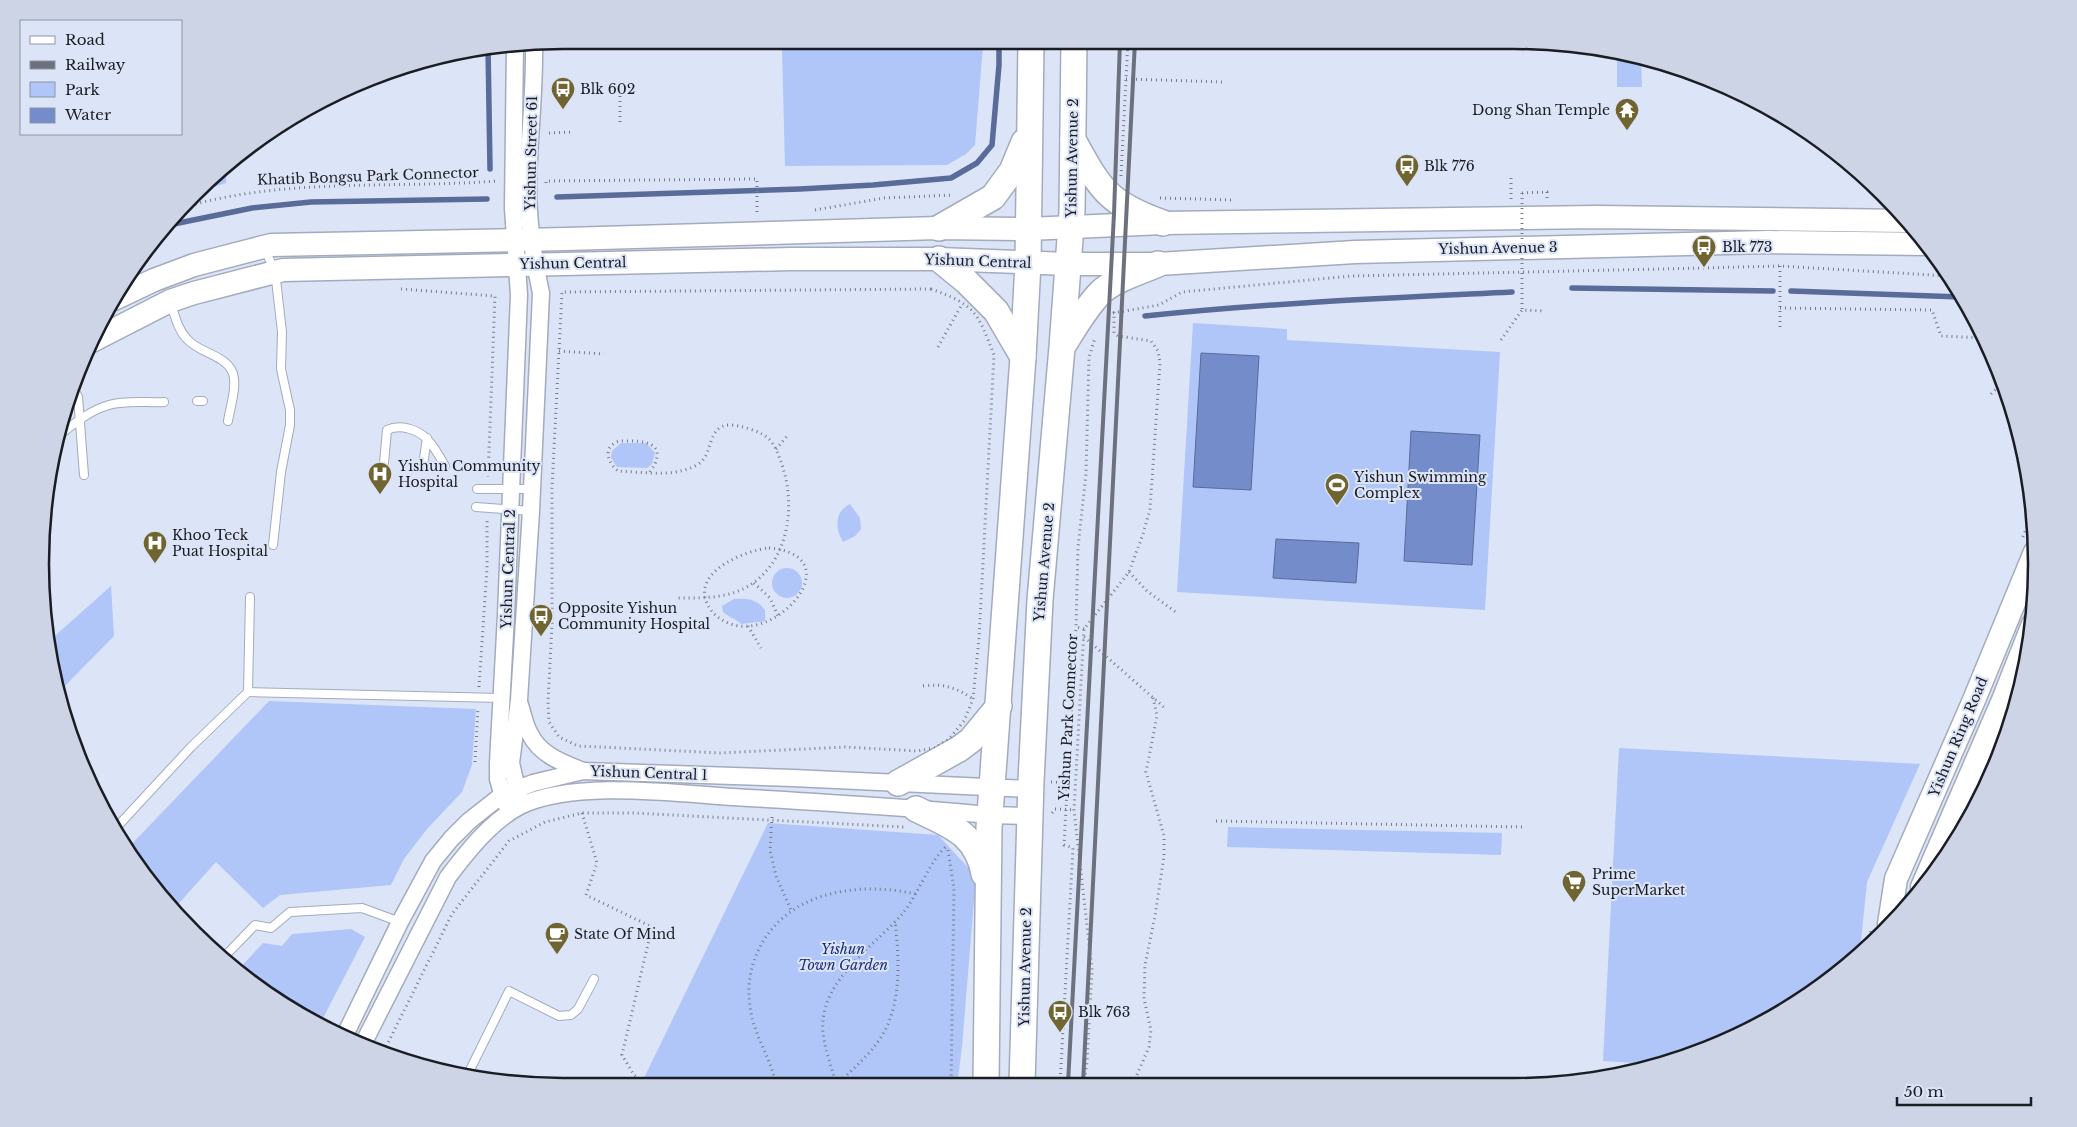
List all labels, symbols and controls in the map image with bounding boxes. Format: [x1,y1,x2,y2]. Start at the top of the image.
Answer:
legend [20,20,182,135]
text: Road [65,30,105,49]
text: Railway [65,55,126,74]
bus stop icon: Blk 602 [550,76,576,110]
text: Park [65,80,101,99]
place label: Blk 602 [580,80,635,98]
street label: Yishun Street 61 [521,95,541,212]
temple icon: Dong Shan Temple [1614,97,1640,131]
street label: Yishun Avenue 2 [1062,98,1082,219]
place label: Dong Shan Temple [1472,101,1610,119]
text: Water [64,105,112,124]
bus stop icon: Blk 776 [1394,153,1420,187]
place label: Blk 776 [1424,157,1475,175]
street label: Khatib Bongsu Park Connector [257,163,480,189]
bus stop icon: Blk 773 [1691,234,1717,268]
street label: Yishun Avenue 3 [1437,238,1558,258]
place label: Blk 773 [1722,238,1772,256]
street label: Yishun Central [923,250,1032,272]
street label: Yishun Central [518,253,627,273]
place label: Yishun Community Hospital [397,457,540,491]
hospital icon: Yishun Community Hospital [367,461,393,495]
place label: Yishun Swimming Complex [1353,468,1487,502]
sports icon: Yishun Swimming Complex [1324,472,1350,506]
street label: Yishun Avenue 2 [1030,502,1058,623]
street label: Yishun Central 2 [497,509,519,630]
place label: Khoo Teck Puat Hospital [172,526,268,560]
hospital icon: Khoo Teck Puat Hospital [142,530,168,564]
place label: Opposite Yishun Community Hospital [558,599,710,633]
bus stop icon: Opposite Yishun Community Hospital [528,603,554,637]
street label: Yishun Park Connector [1055,633,1081,802]
street label: Yishun Ring Road [1924,674,1992,801]
street label: Yishun Central 1 [589,762,708,784]
place label: Prime SuperMarket [1592,865,1686,899]
supermarket icon: Prime SuperMarket [1561,869,1587,903]
street label: Yishun Avenue 2 [1015,907,1035,1028]
cafe icon: State Of Mind [544,921,570,955]
place label: State Of Mind [574,925,676,943]
park label: Yishun Town Garden [798,940,888,974]
bus stop icon: Blk 763 [1047,999,1073,1033]
place label: Blk 763 [1078,1003,1130,1021]
scale bar [1897,1074,2031,1106]
text: 50 m [1904,1082,1944,1101]

